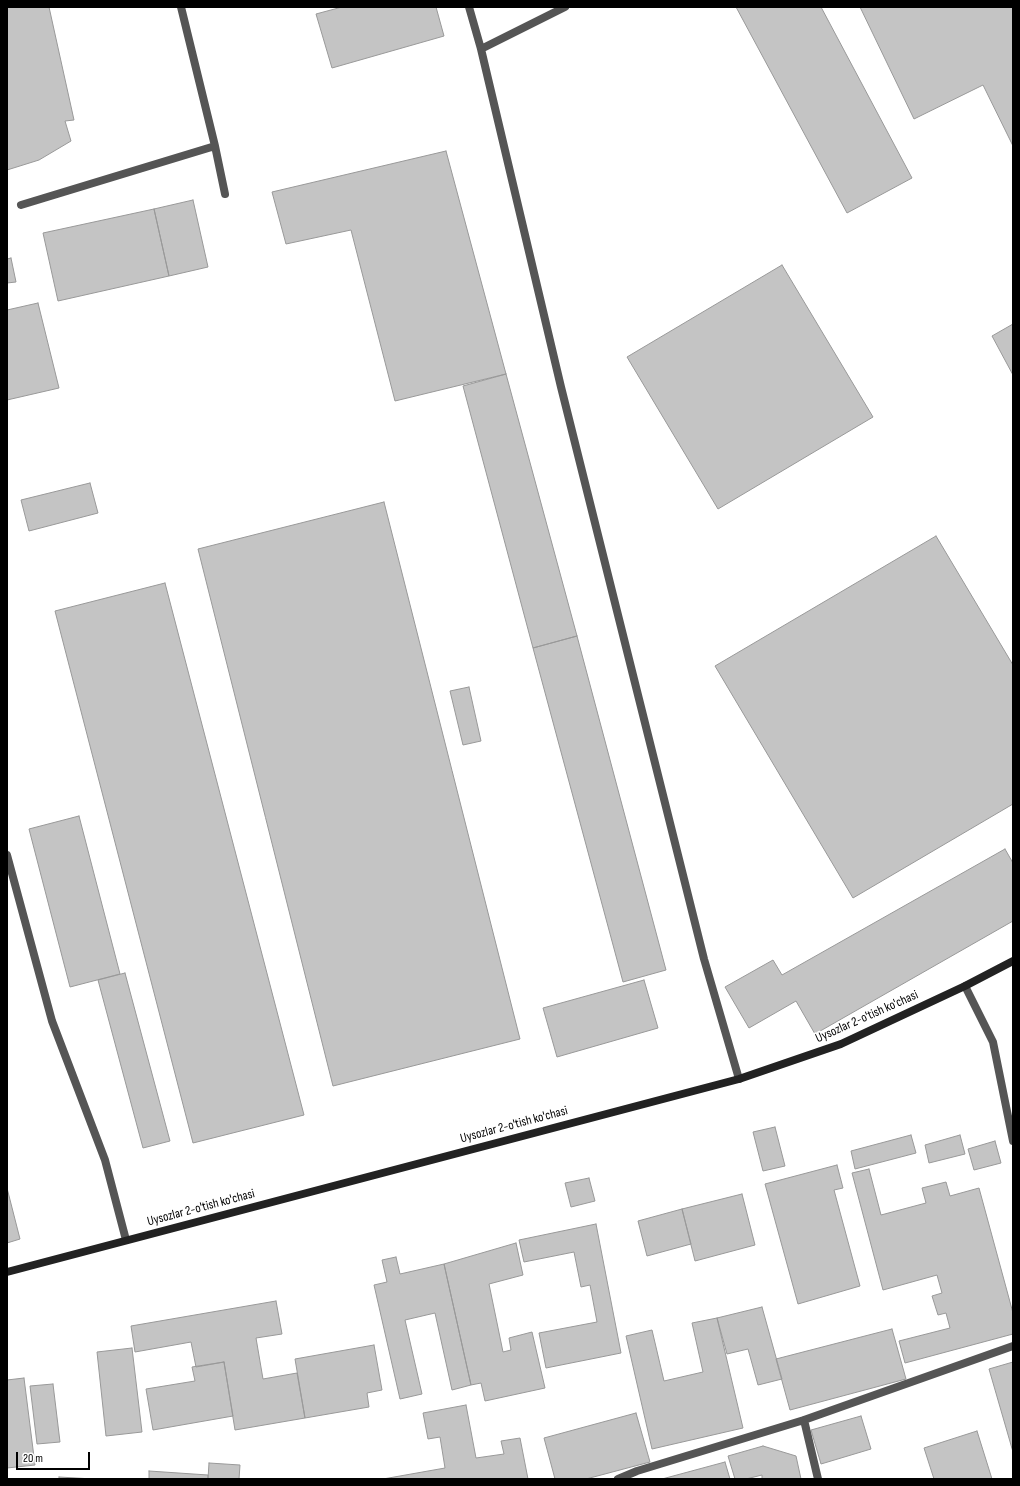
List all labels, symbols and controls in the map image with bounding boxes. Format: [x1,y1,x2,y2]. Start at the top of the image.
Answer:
street label: Uysozlar 2-o'tish ko'chasi [813,987,921,1047]
street label: Uysozlar 2-o'tish ko'chasi [459,1103,569,1147]
street label: Uysozlar 2-o'tish ko'chasi [146,1186,256,1230]
scale bar [18,1444,92,1470]
text: 20 m [23,1451,43,1466]

